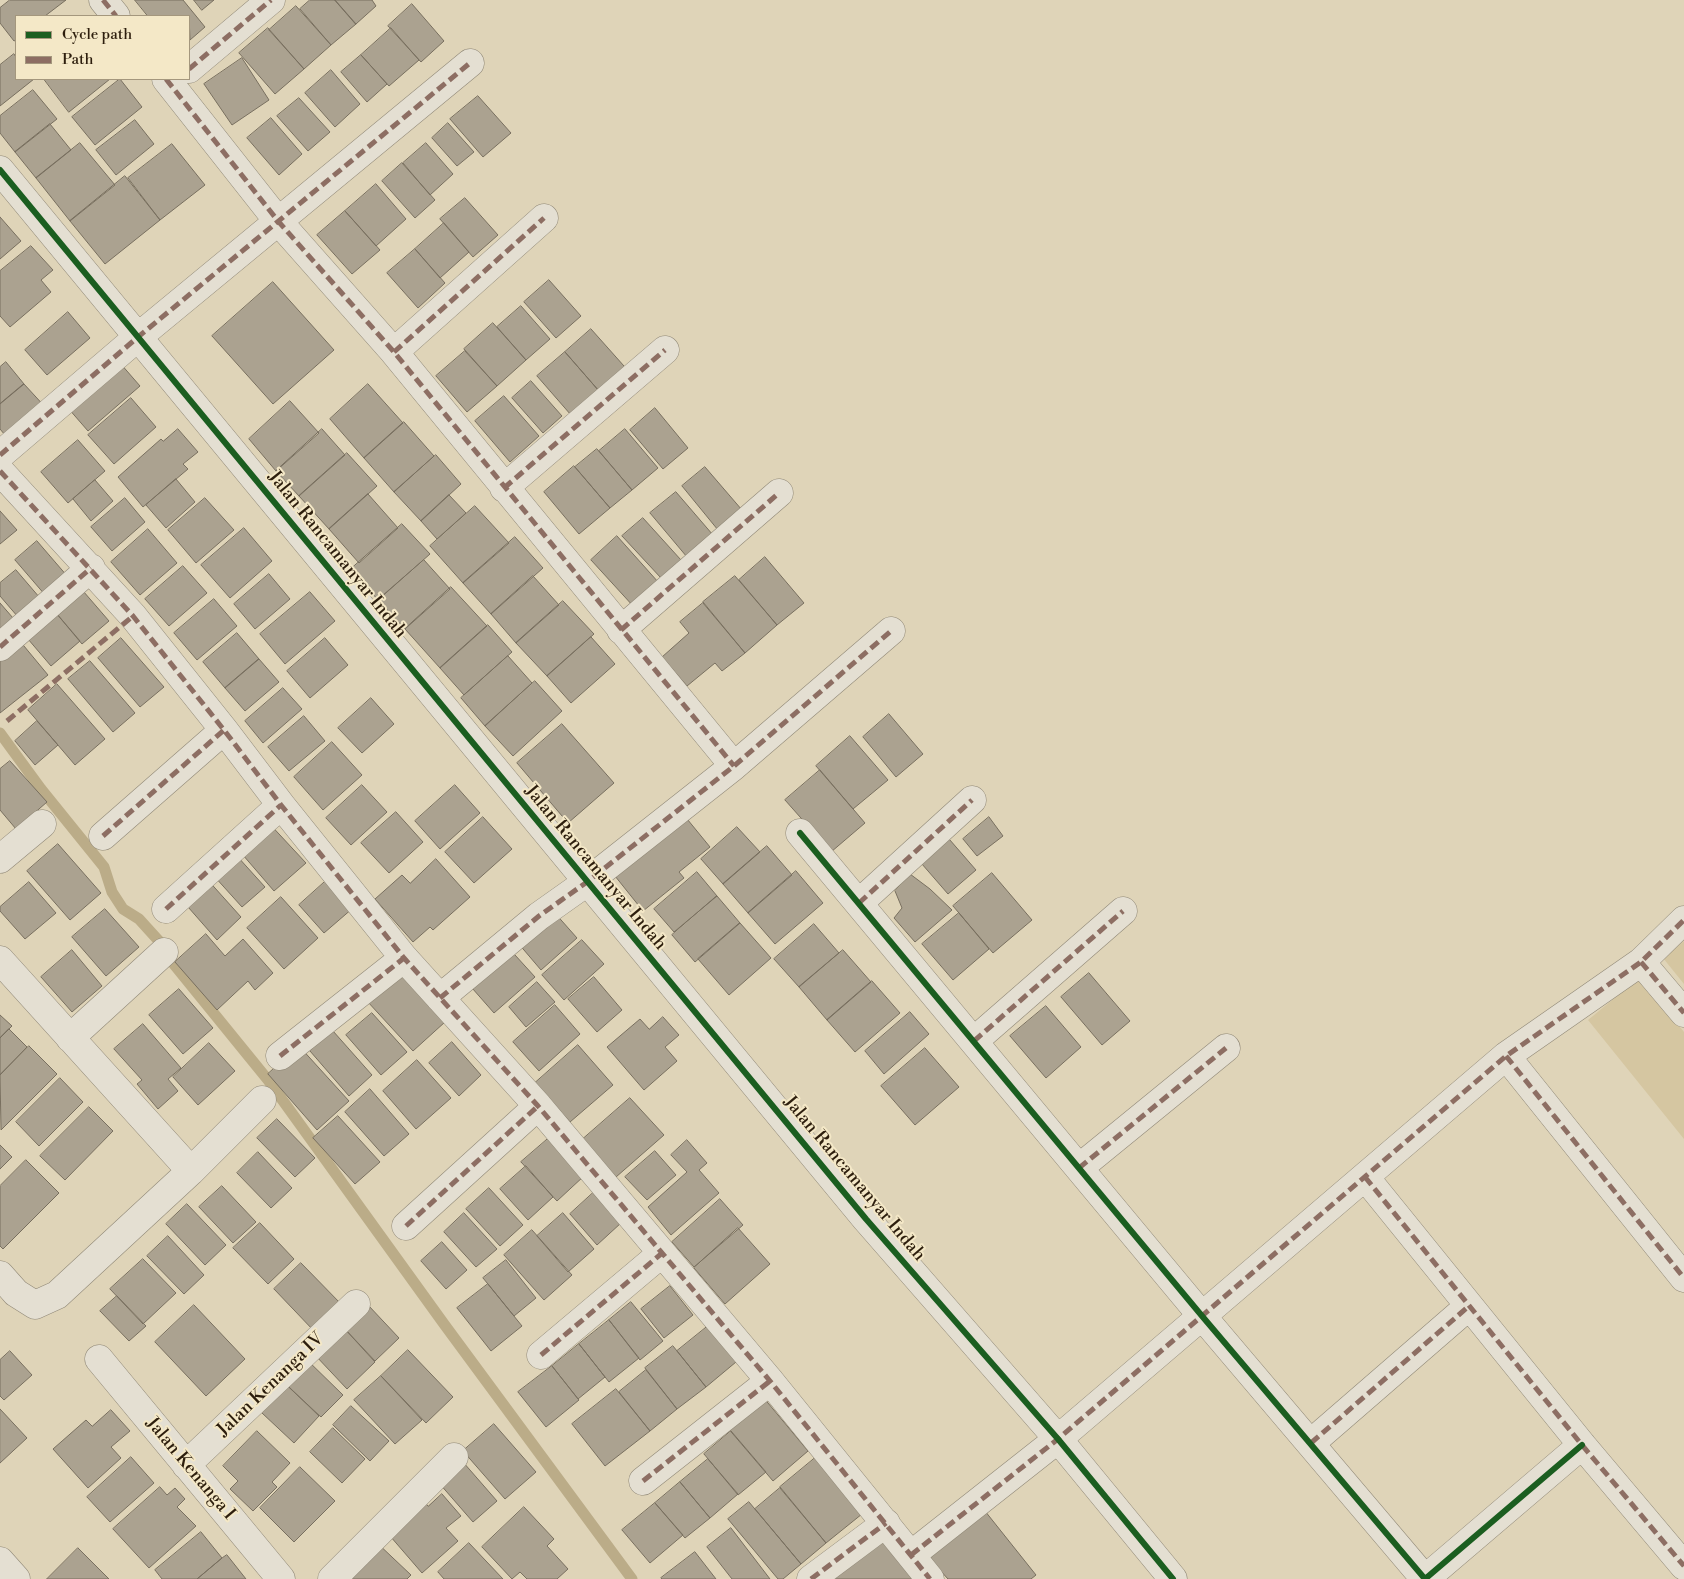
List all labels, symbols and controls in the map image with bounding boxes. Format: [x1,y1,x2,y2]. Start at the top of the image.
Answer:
legend [15,15,190,80]
text: Cycle path [62,25,132,44]
text: Path [62,50,94,69]
street label: Jalan Rancamanyar Indah [263,467,411,643]
street label: Jalan Rancamanyar Indah [520,781,670,955]
street label: Jalan Rancamanyar Indah [779,1092,929,1266]
street label: Jalan Kenanga IV [213,1329,329,1441]
street label: Jalan Kenanga I [141,1413,239,1525]

